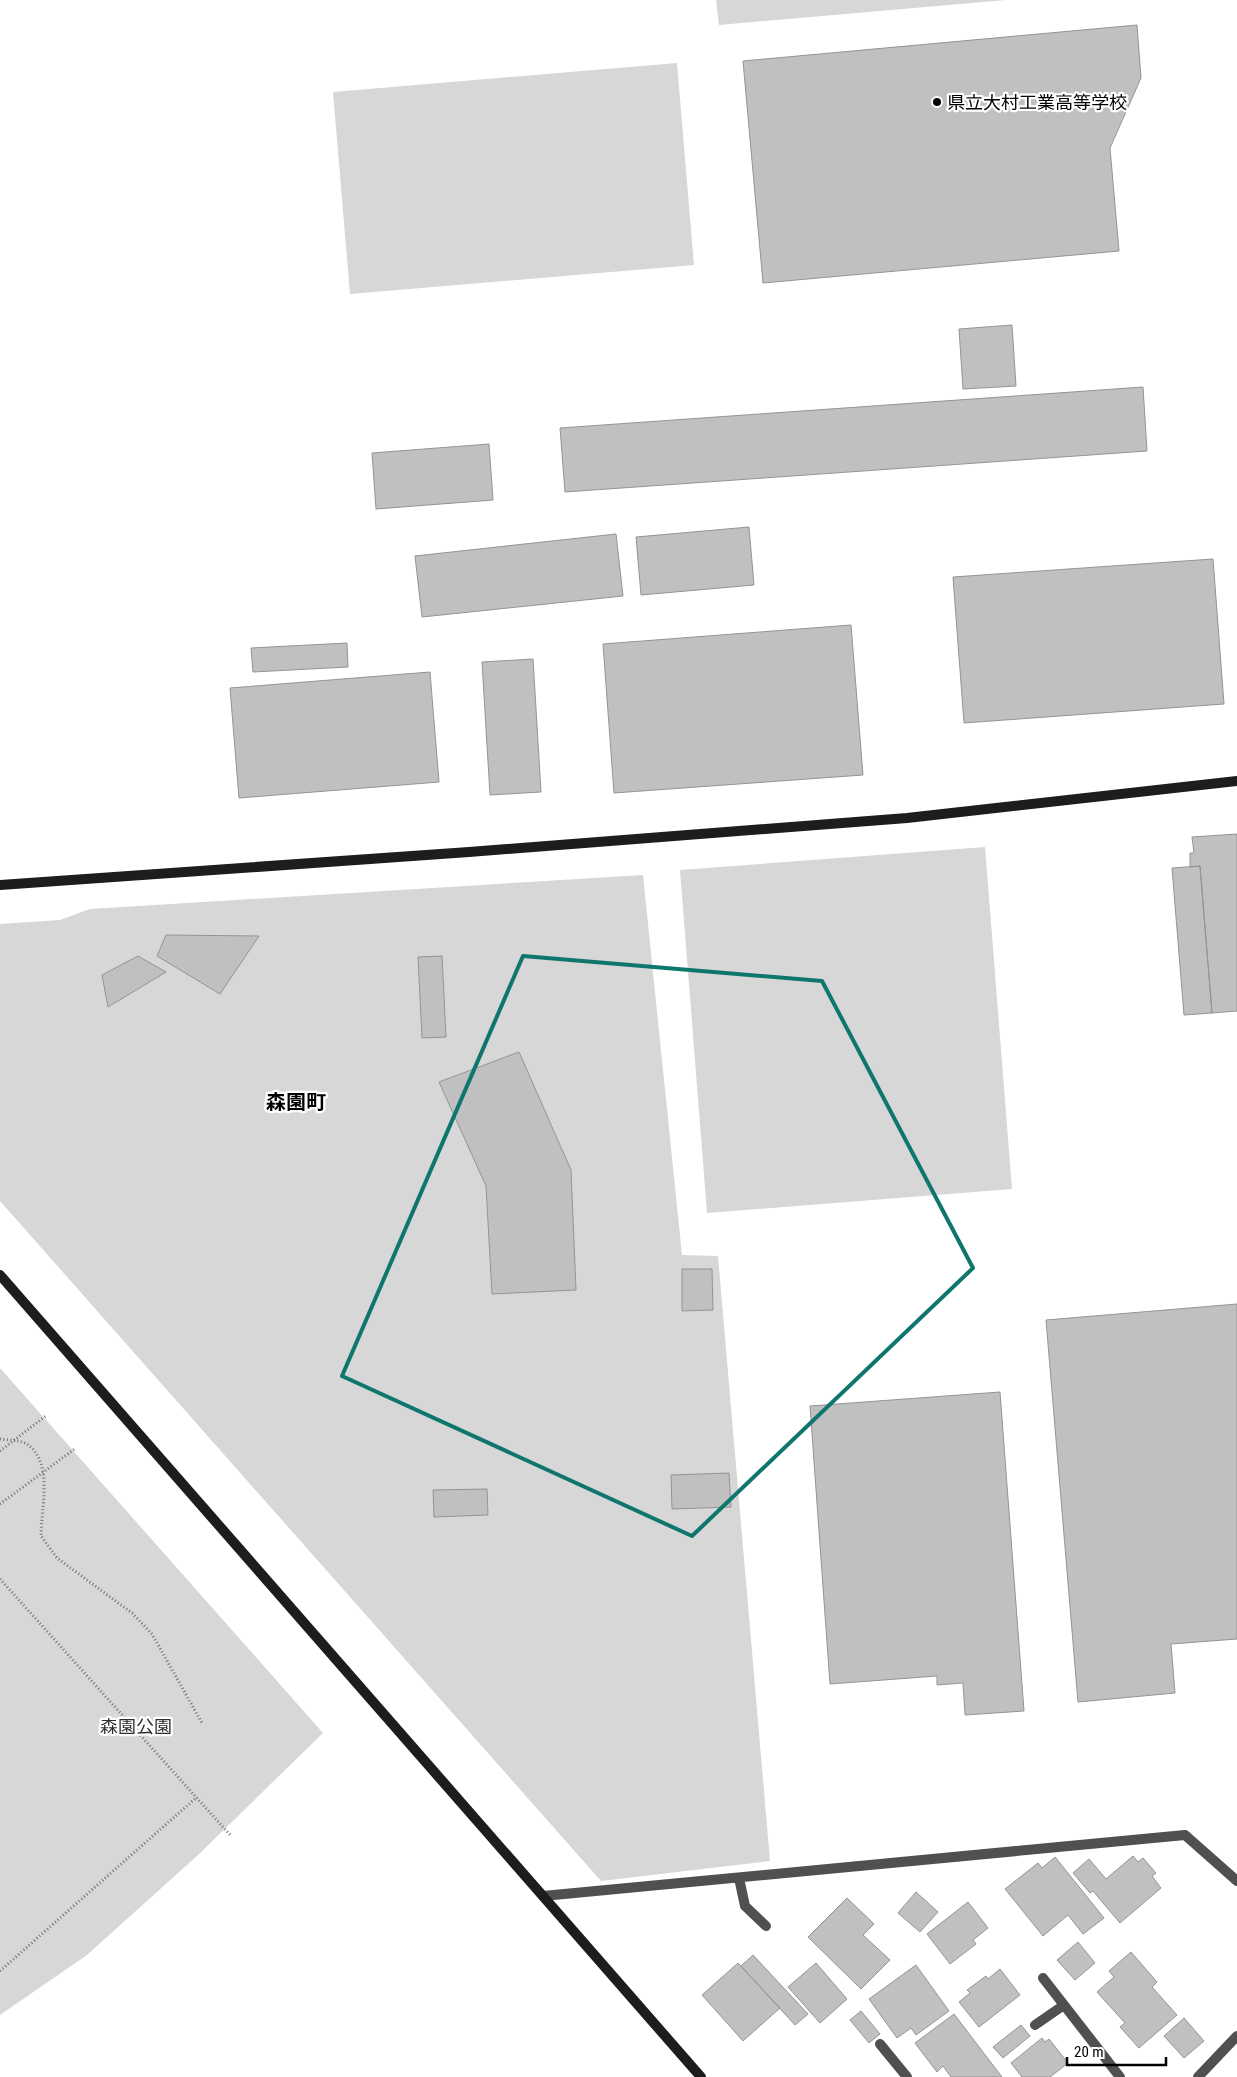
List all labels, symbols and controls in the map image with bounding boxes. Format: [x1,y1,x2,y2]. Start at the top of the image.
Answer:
place label: 県立大村工業高等学校 [947,92,1127,113]
marker: 県立大村工業高等学校 [931,96,943,108]
district label: 森園町 [266,1090,326,1114]
park label: 森園公園 [100,1716,172,1737]
scale bar [1067,2034,1166,2066]
text: 20 m [1074,2043,1104,2061]

